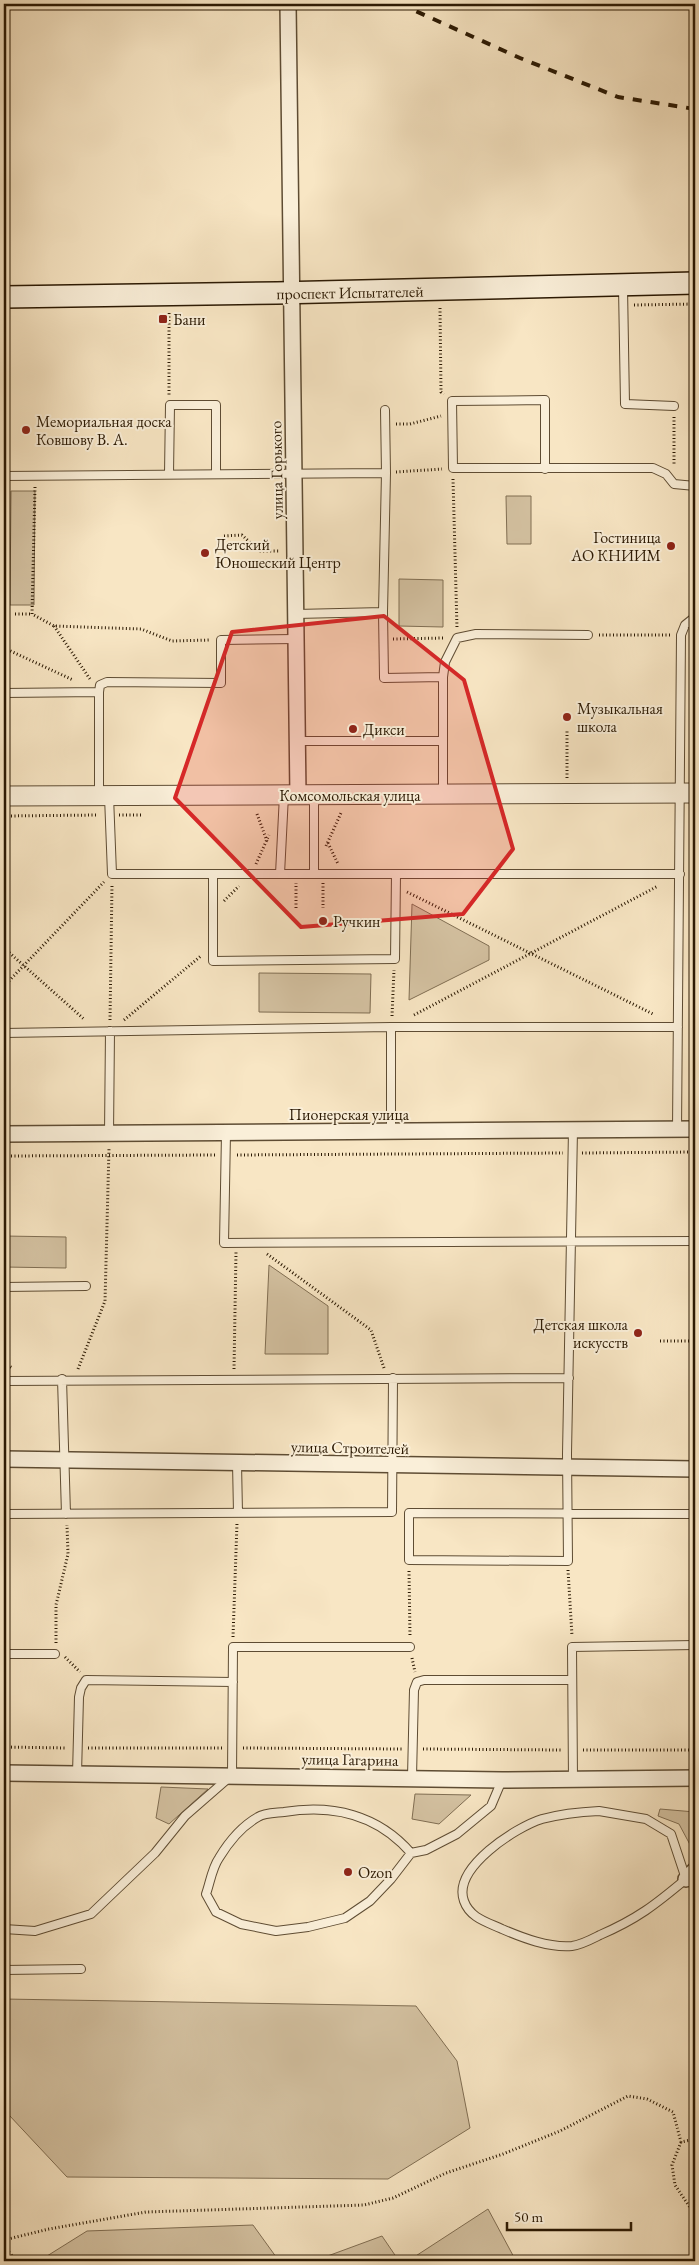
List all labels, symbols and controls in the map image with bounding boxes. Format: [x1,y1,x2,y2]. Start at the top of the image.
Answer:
street label: проспект Испытателей [276,281,424,304]
place label: Бани [173,309,206,330]
marker: Бани [157,313,169,325]
place label: Мемориальная доска Ковшову В. А. [36,411,172,450]
street label: улица Горького [265,420,288,520]
marker: Мемориальная доска Ковшову В. А. [20,424,32,436]
place label: Гостиница АО КНИИМ [570,527,662,566]
place label: Детский Юношеский Центр [215,534,341,573]
marker: Гостиница АО КНИИМ [665,540,677,552]
marker: Детский Юношеский Центр [199,547,211,559]
place label: Музыкальная школа [577,698,663,737]
marker: Музыкальная школа [561,711,573,723]
place label: Дикси [363,719,405,740]
marker: Дикси [347,723,359,735]
street label: Комсомольская улица [279,785,421,806]
place label: Ручкин [333,911,380,932]
marker: Ручкин [317,915,329,927]
street label: Пионерская улица [289,1104,410,1125]
place label: Детская школа искусств [534,1314,629,1353]
marker: Детская школа искусств [632,1327,644,1339]
street label: улица Строителей [291,1436,410,1459]
street label: улица Гагарина [301,1748,399,1771]
place label: Ozon [358,1862,393,1883]
marker: Ozon [342,1866,354,1878]
scale bar [507,2200,630,2232]
text: 50 m [514,2207,543,2226]

